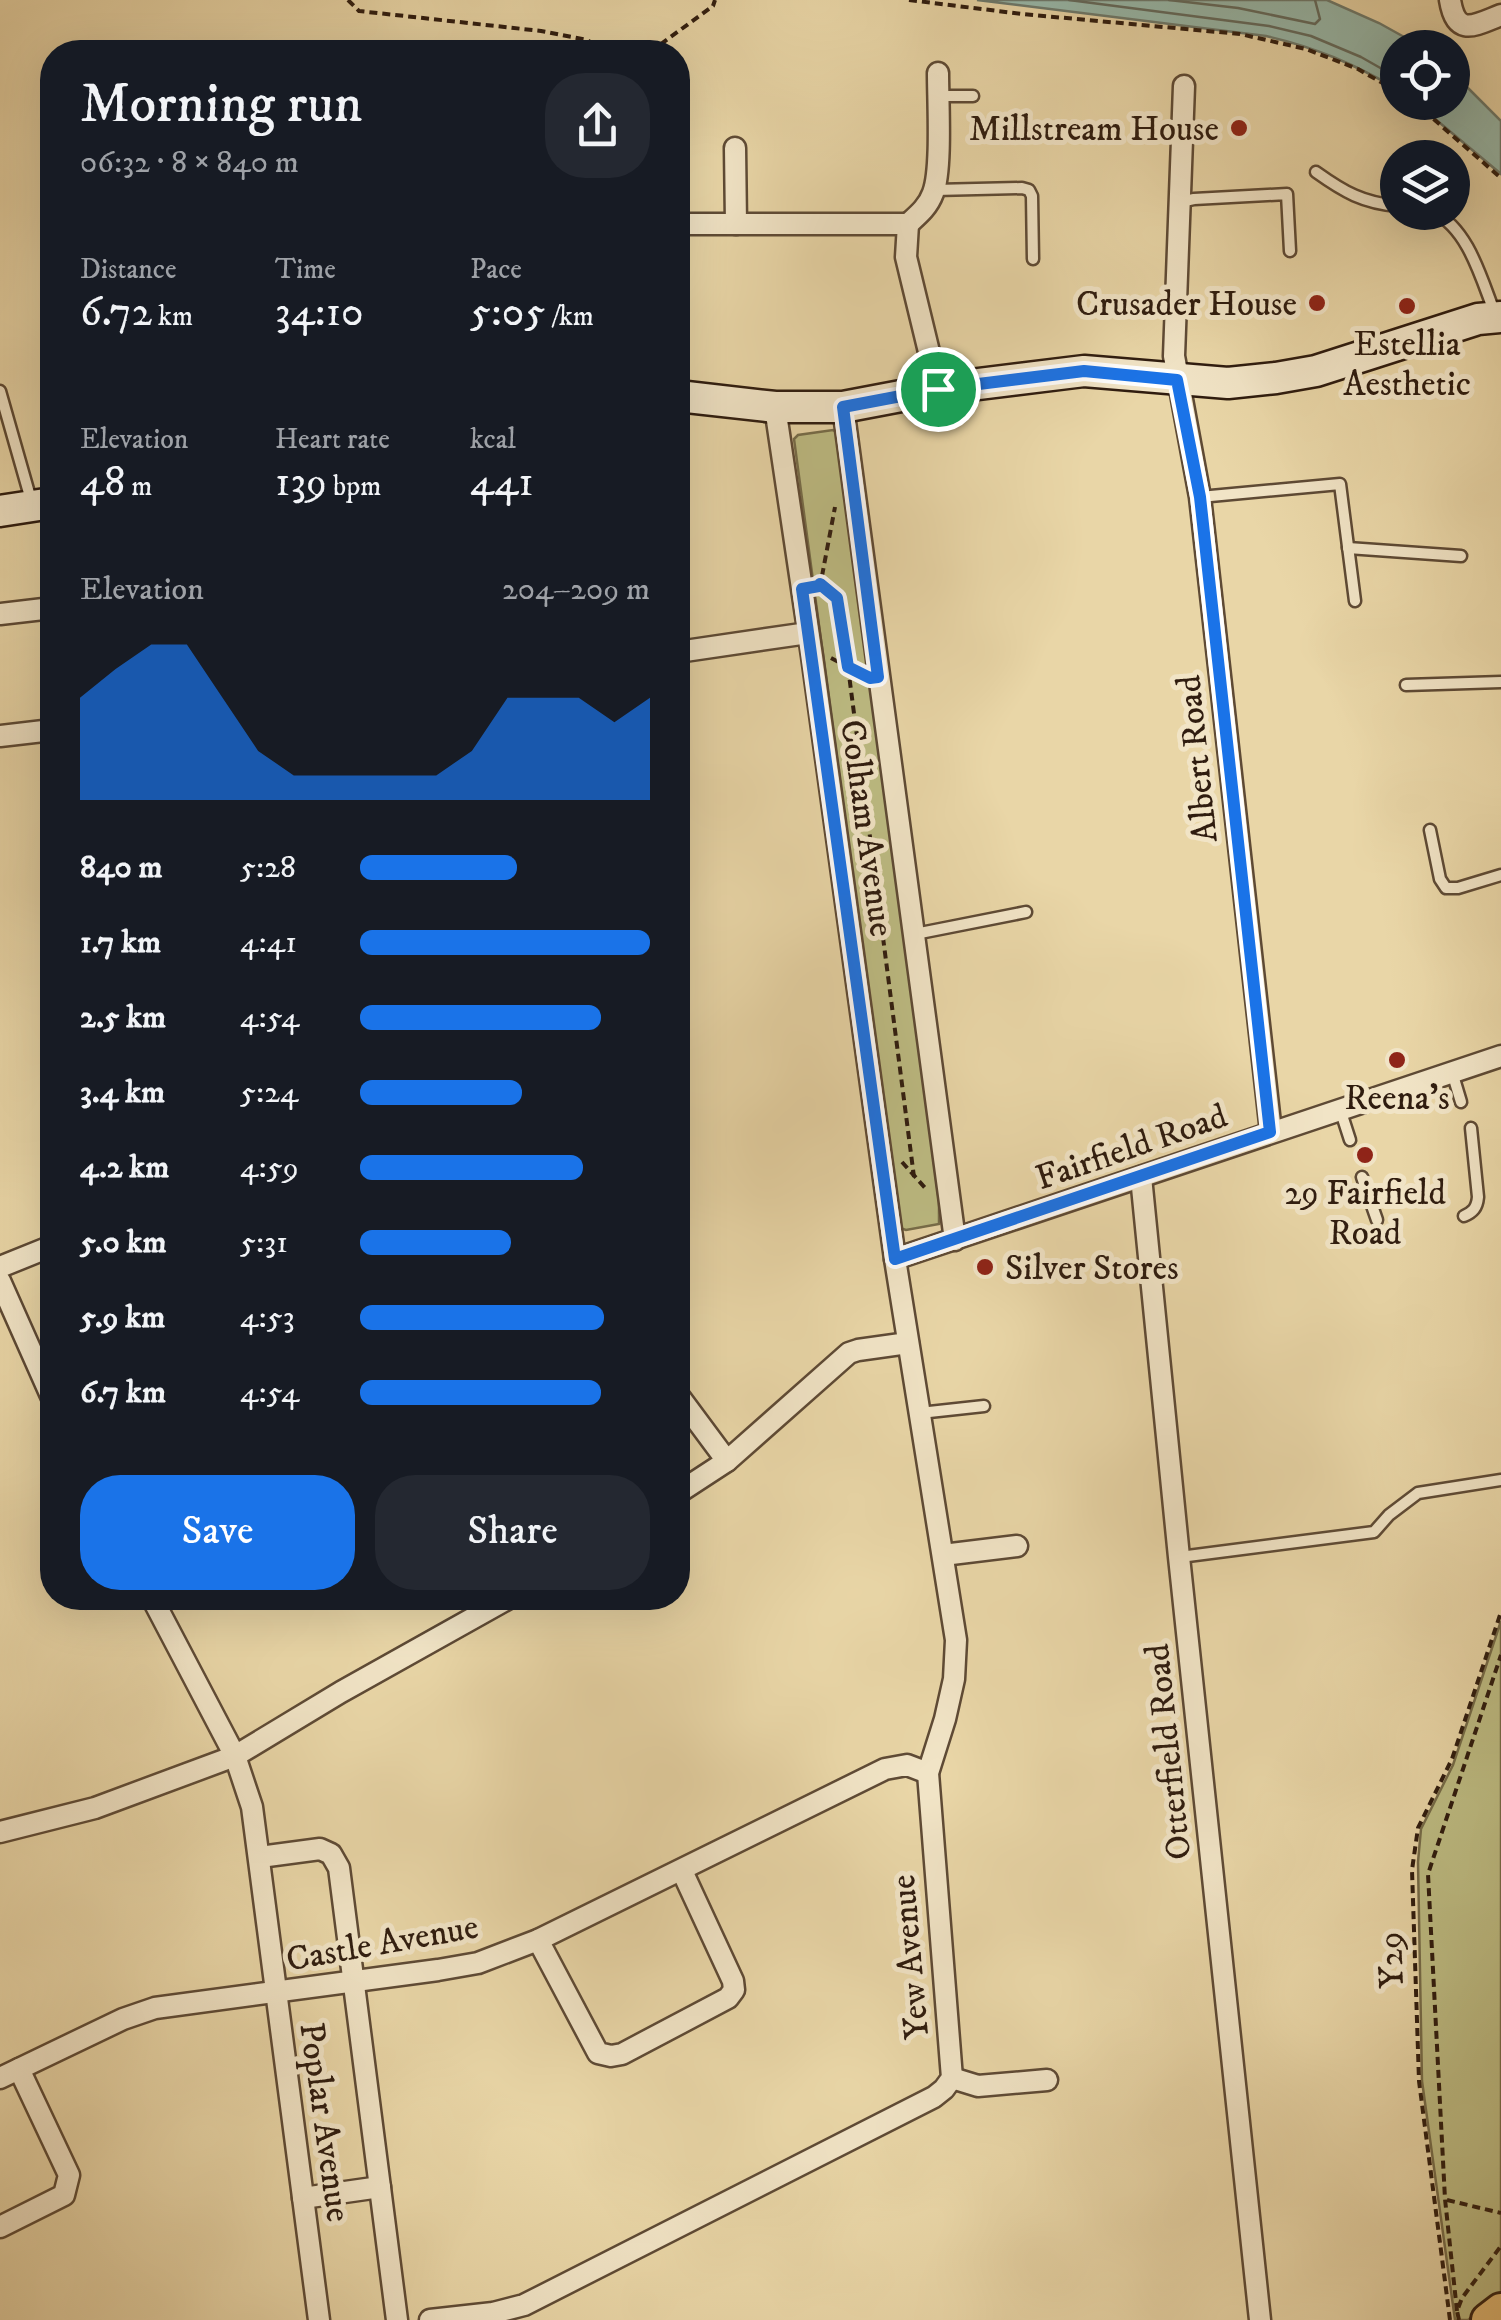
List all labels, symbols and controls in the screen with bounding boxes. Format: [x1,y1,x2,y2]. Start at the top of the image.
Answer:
map controls [1380,30,1470,230]
button: locate [1380,30,1470,120]
text: Morning run [80,71,362,140]
button: share [545,73,650,178]
place label: Millstream House [969,108,1219,152]
marker: Millstream House [1228,117,1250,139]
button: layers [1380,140,1470,230]
text: 06:32 · 8 × 840 m [80,143,299,183]
text: Distance [80,252,176,287]
text: Time [275,252,336,287]
text: Pace [470,252,522,287]
place label: Crusader House [1076,283,1297,327]
text: 6.72 [80,287,152,339]
text: 34:10 [275,287,364,339]
text: 5:05 [470,287,545,339]
marker: Crusader House [1306,292,1328,314]
marker: Estellia Aesthetic [1396,295,1418,317]
text: km [152,299,193,334]
text: /km [545,299,594,334]
place label: Estellia Aesthetic [1343,323,1471,407]
pin [896,347,981,432]
icon: arrive [911,362,966,417]
text: Elevation [80,422,188,457]
text: Heart rate [275,422,390,457]
text: kcal [470,422,516,457]
text: 48 [80,457,125,509]
text: 139 [275,457,327,509]
text: 441 [470,457,534,509]
text: m [125,469,152,504]
text: bpm [327,469,381,504]
text: Elevation [80,570,204,610]
text: 204–209 m [502,570,650,610]
street label: Albert Road [1167,672,1229,845]
street label: Colham Avenue [829,717,903,940]
text: 840 m [80,848,163,888]
text: 5:28 [240,848,296,888]
text: 1.7 km [80,923,161,963]
text: 4:41 [240,923,297,963]
text: 2.5 km [80,998,166,1038]
text: 4:54 [240,998,299,1038]
marker: Reena's [1386,1049,1408,1071]
text: 3.4 km [80,1073,165,1113]
text: 5:24 [240,1073,298,1113]
place label: Reena's [1344,1077,1450,1121]
street label: Fairfield Road [1030,1094,1234,1201]
marker: 29 Fairfield Road [1354,1144,1376,1166]
text: 4.2 km [80,1148,169,1188]
text: 4:59 [240,1148,299,1188]
place label: 29 Fairfield Road [1284,1172,1446,1256]
text: 5.0 km [80,1223,167,1263]
text: 5:31 [240,1223,288,1263]
place label: Silver Stores [1005,1247,1179,1291]
marker: Silver Stores [974,1256,996,1278]
text: 5.9 km [80,1298,165,1338]
text: 4:53 [240,1298,295,1338]
text: 6.7 km [80,1373,166,1413]
text: 4:54 [240,1373,299,1413]
button: Save [80,1475,355,1590]
button: Share [375,1475,650,1590]
street label: Otterfield Road [1136,1641,1202,1862]
street label: Yew Avenue [882,1873,940,2041]
street label: Castle Avenue [283,1905,482,1983]
street label: Y29 [1369,1931,1415,1989]
street label: Poplar Avenue [288,2020,360,2225]

